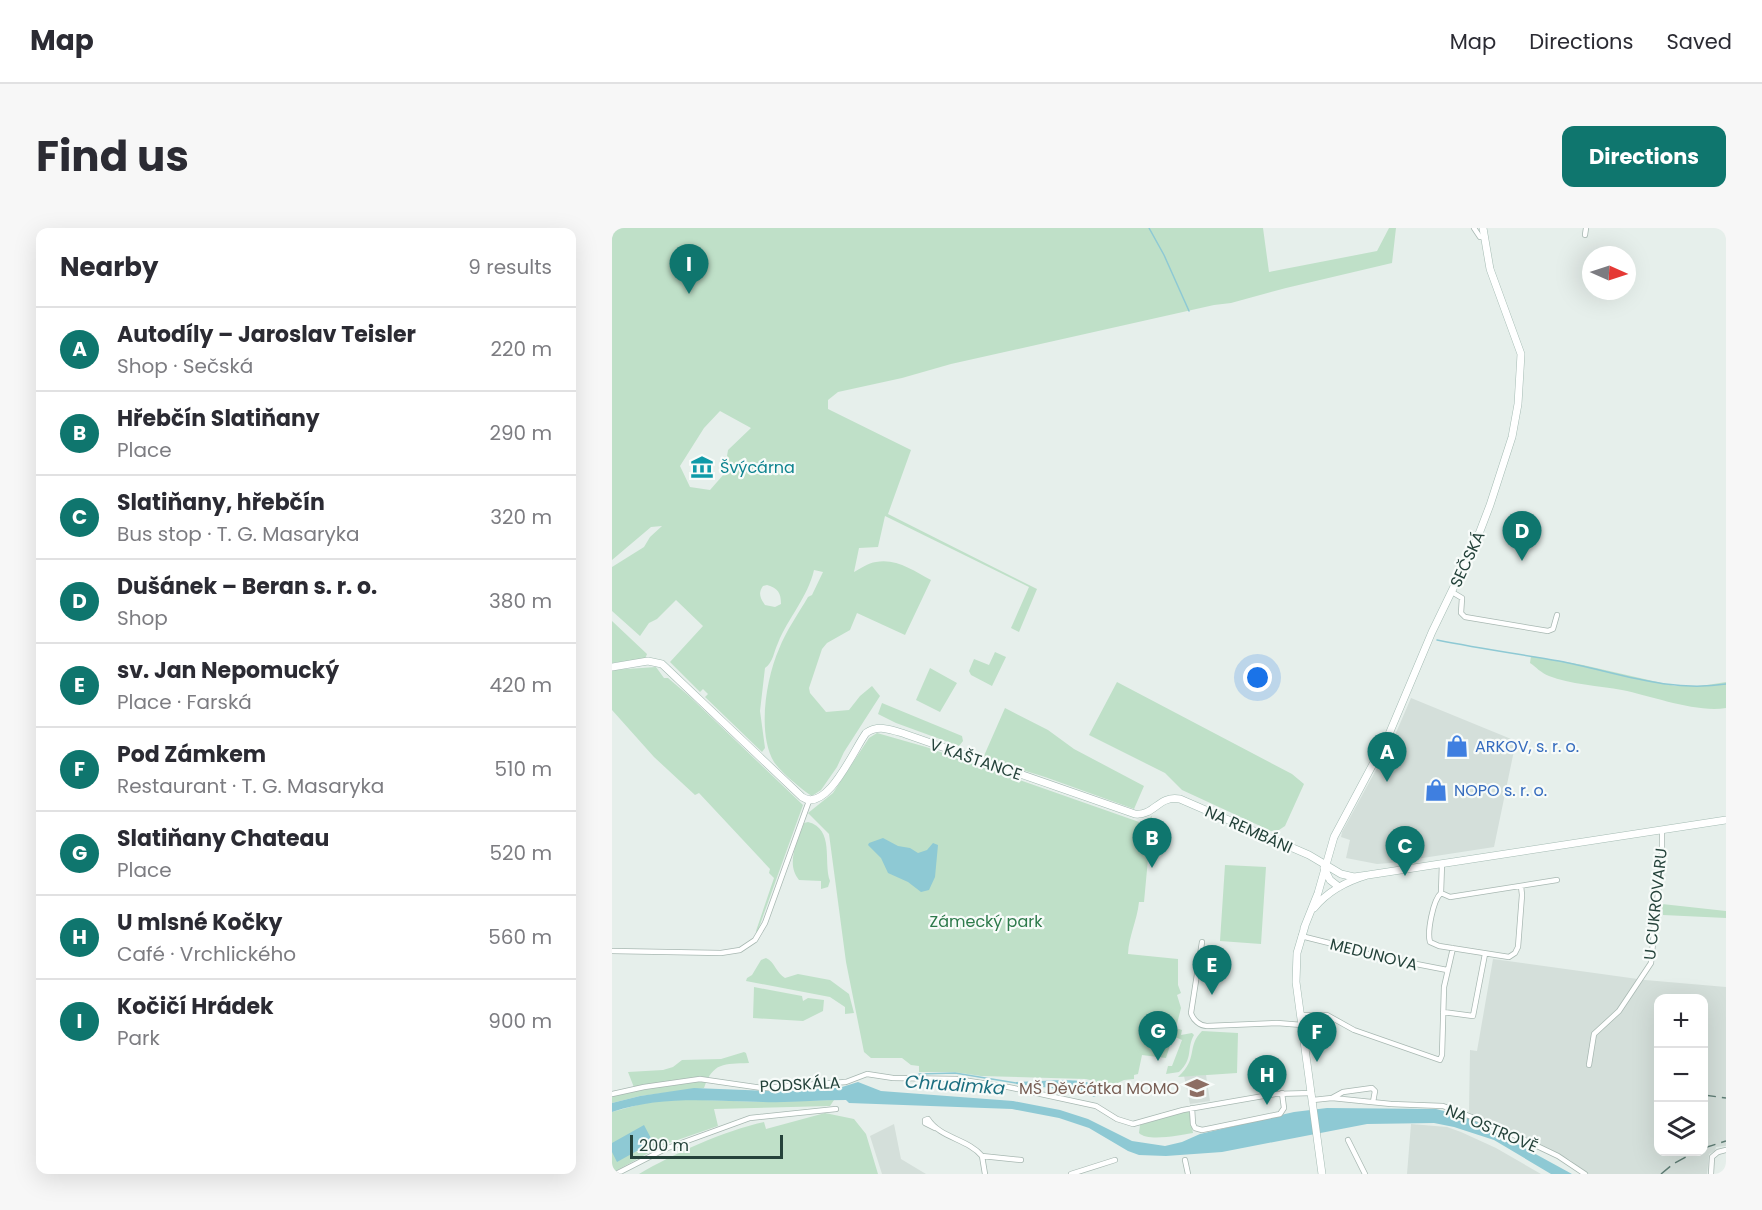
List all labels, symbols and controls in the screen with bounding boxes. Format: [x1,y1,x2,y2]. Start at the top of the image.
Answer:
text: Map [30,21,94,60]
text: Map [1450,27,1496,56]
text: Directions [1529,27,1633,56]
text: Saved [1666,27,1732,56]
button: Directions [1562,126,1726,187]
text: Find us [36,127,189,186]
pin: I [670,244,709,294]
north arrow [1582,246,1636,300]
text: Nearby [60,249,158,285]
text: 9 results [468,253,552,281]
text: Autodíly – Jaroslav Teisler [117,319,416,350]
text: A [72,335,87,363]
text: 220 m [491,335,552,363]
text: Shop · Sečská [117,352,253,380]
text: Hřebčín Slatiňany [117,403,320,434]
text: B [73,419,86,447]
text: 290 m [489,419,552,447]
text: Place [117,436,172,464]
museum icon: Švýcárna [689,454,715,480]
place label: Švýcárna [720,456,795,479]
text: Slatiňany, hřebčín [117,487,325,518]
text: C [72,503,87,531]
text: 320 m [490,503,552,531]
pin: D [1502,512,1542,561]
text: Bus stop · T. G. Masaryka [117,520,360,548]
street label: SEČSKÁ [1444,527,1491,591]
text: Dušánek – Beran s. r. o. [117,571,377,602]
text: D [72,587,87,615]
text: 380 m [489,587,552,615]
text: Shop [117,604,168,632]
text: sv. Jan Nepomucký [117,655,339,686]
your location [1243,663,1272,692]
text: E [74,671,85,699]
text: 420 m [489,671,552,699]
text: Place · Farská [117,688,252,716]
pin: A [1368,732,1406,782]
street label: V KAŠTANCE [927,733,1025,786]
shop icon: ARKOV, s. r. o. [1444,733,1470,759]
place label: ARKOV, s. r. o. [1475,735,1579,758]
text: Pod Zámkem [117,739,266,770]
text: F [74,755,85,783]
text: 510 m [495,755,552,783]
text: Restaurant · T. G. Masaryka [117,772,384,800]
shop icon: NOPO s. r. o. [1423,777,1449,803]
place label: NOPO s. r. o. [1454,779,1547,802]
street label: NA REMBÁNI [1201,800,1296,859]
pin: B [1132,818,1172,868]
text: Slatiňany Chateau [117,823,329,854]
pin: C [1386,826,1424,876]
text: G [72,839,87,867]
text: 520 m [489,839,552,867]
street label: U CUKROVARU [1638,847,1673,961]
text: Place [117,856,172,884]
text: U mlsné Kočky [117,907,282,938]
park label: Zámecký park [930,910,1043,933]
text: H [72,923,87,951]
text: 560 m [488,923,552,951]
street label: MEDUNOVA [1328,932,1420,977]
text: Café · Vrchlického [117,940,296,968]
pin: E [1192,946,1232,995]
text: Kočičí Hrádek [117,991,274,1022]
map controls [1654,994,1708,1156]
button: + [1654,994,1708,1048]
text: I [77,1007,82,1035]
text: 900 m [488,1007,552,1035]
pin: G [1138,1012,1178,1061]
pin: F [1298,1012,1336,1062]
text: Park [117,1024,160,1052]
button: − [1654,1048,1708,1102]
pin: H [1248,1056,1286,1105]
water label: Chrudimka [904,1069,1006,1100]
street label: PODSKÁLA [759,1071,841,1098]
school or university icon: MŠ Děvčátka MOMO [1184,1075,1210,1101]
place label: MŠ Děvčátka MOMO [1019,1077,1179,1100]
street label: NA OSTROVĚ [1442,1099,1542,1158]
button: layers [1654,1102,1708,1156]
scale bar [630,1132,783,1160]
text: 200 m [639,1134,689,1157]

